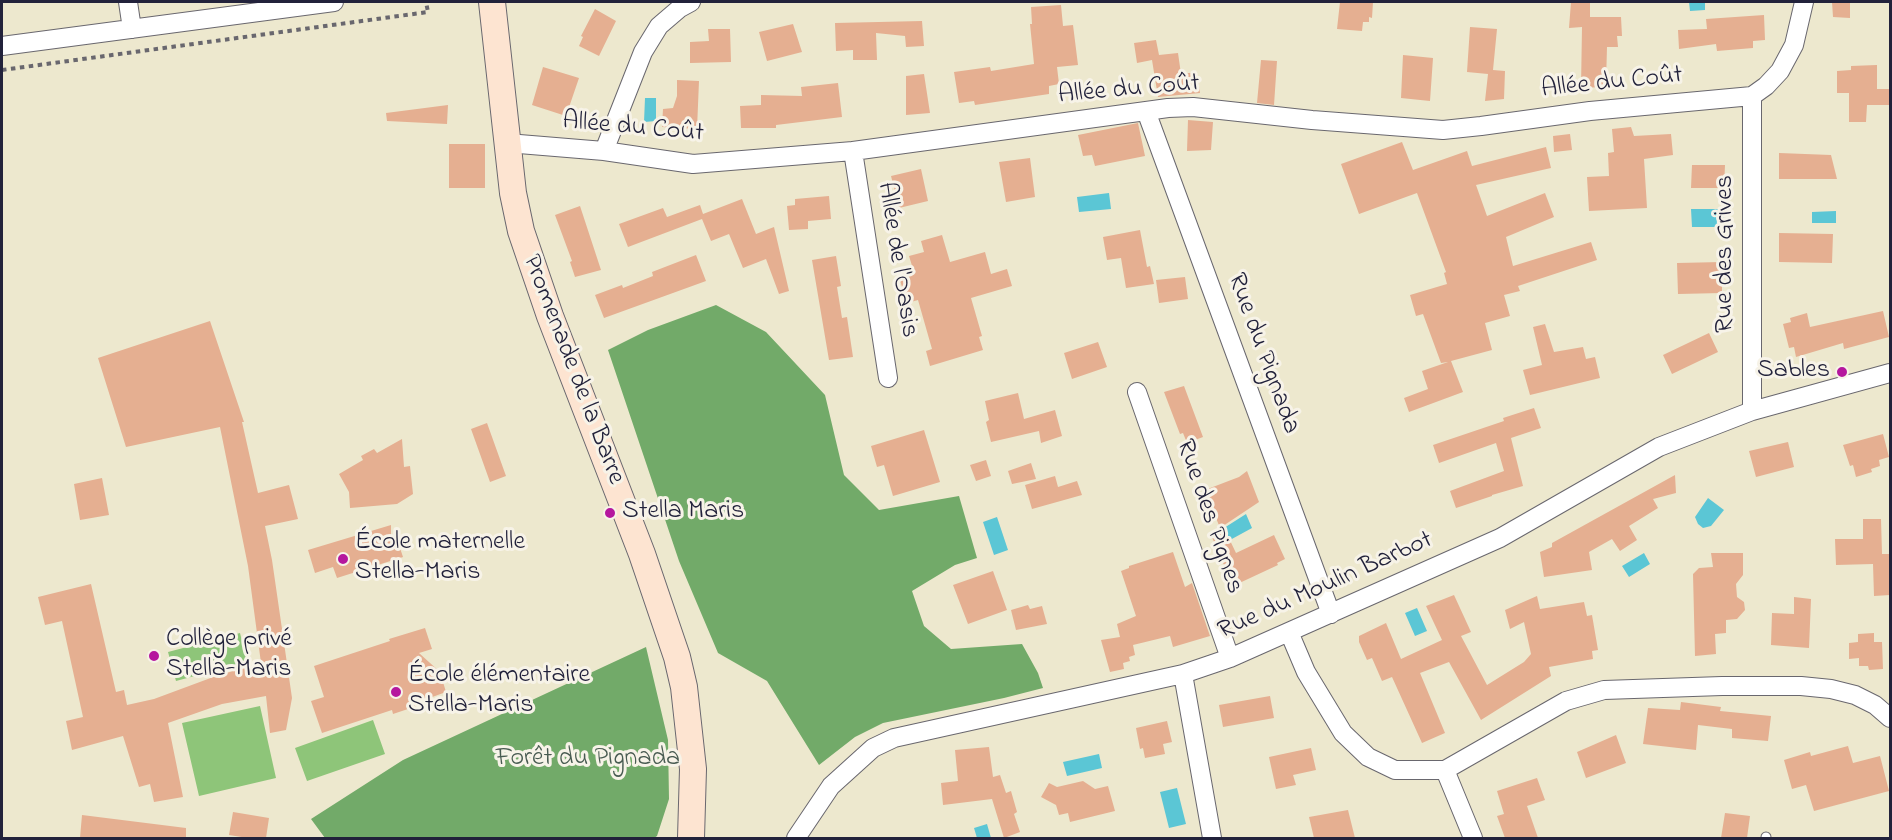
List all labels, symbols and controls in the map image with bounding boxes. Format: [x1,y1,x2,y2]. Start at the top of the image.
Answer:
street label: Allée du Coût [1540,61,1684,107]
street label: Allée du Coût [1057,69,1201,113]
street label: Allée du Coût [561,107,705,151]
street label: Rue des Grives [1711,175,1743,333]
street label: Allée de l'Oasis [868,180,924,340]
street label: Promenade de la Barre [514,251,630,489]
street label: Rue du Pignada [1219,269,1305,439]
place label: Sables [1757,356,1830,388]
marker: Sables [1835,365,1849,379]
street label: Rue des Pignes [1167,436,1249,598]
place label: Stella Maris [622,497,744,529]
marker: Stella Maris [603,506,617,520]
street label: Rue du Moulin Barbot [1214,526,1438,648]
place label: École maternelle Stella-Maris [355,528,525,590]
marker: École maternelle Stella-Maris [336,552,350,566]
place label: Collège privé Stella-Maris [166,625,292,686]
marker: Collège privé Stella-Maris [147,649,161,663]
place label: École élémentaire Stella-Maris [408,661,590,722]
marker: École élémentaire Stella-Maris [389,685,403,699]
park label: Forêt du Pignada [496,744,680,776]

